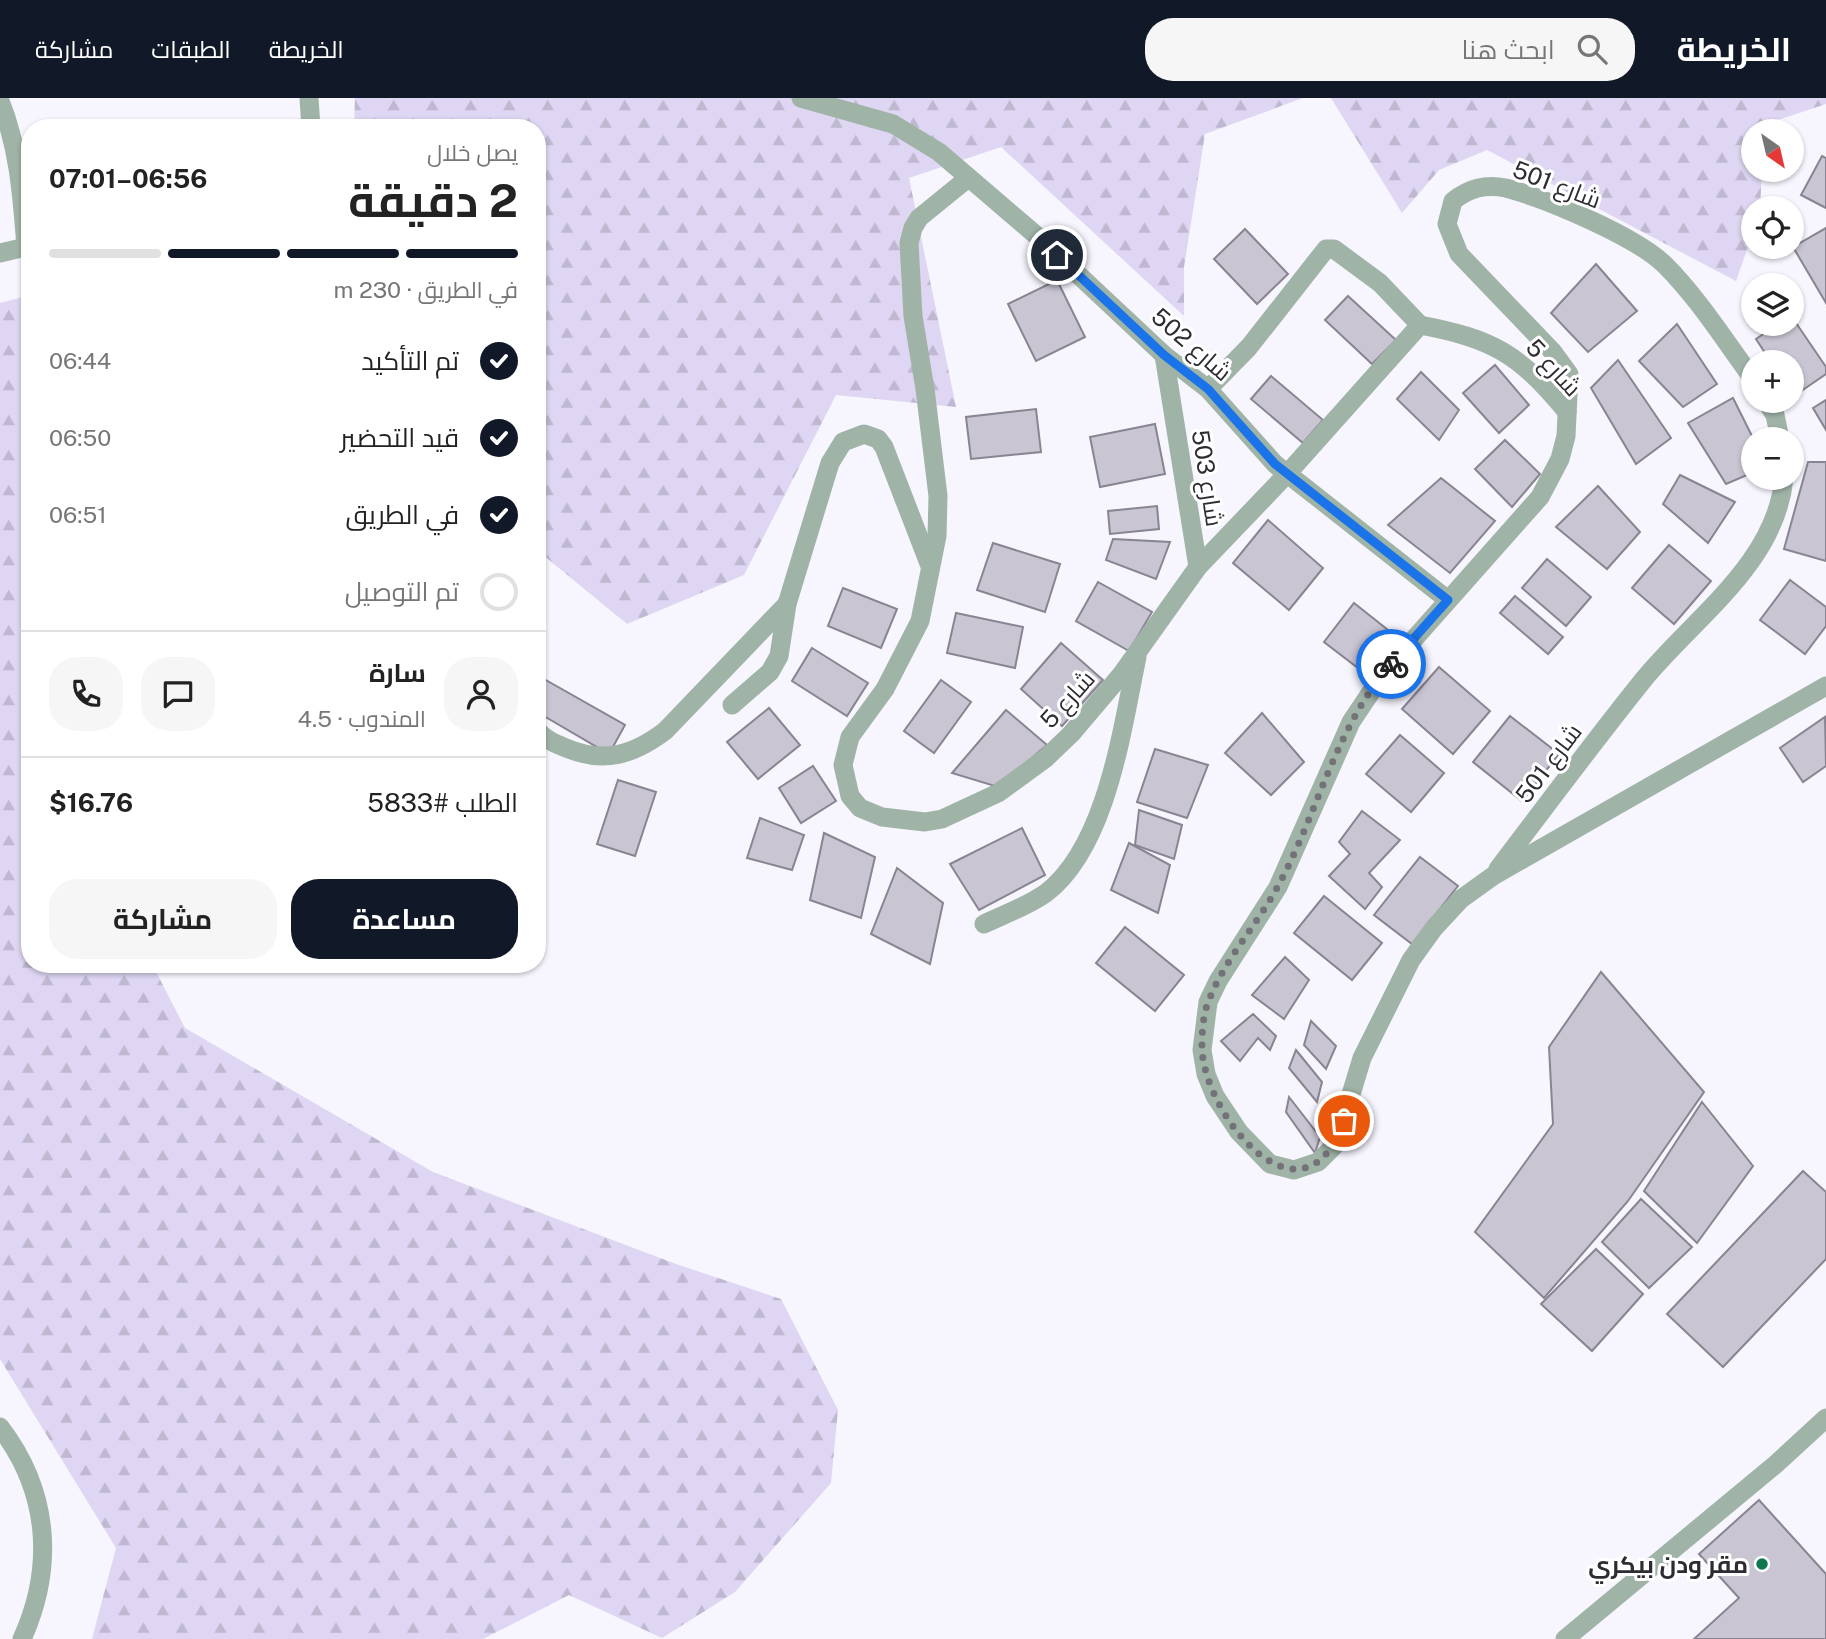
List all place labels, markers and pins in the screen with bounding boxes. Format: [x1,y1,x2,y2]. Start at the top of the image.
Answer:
pin [1027,225,1087,285]
pin [1314,1091,1374,1151]
place label: مقر ودن بيكري [1588,1550,1748,1584]
marker: مقر ودن بيكري [1754,1556,1770,1572]

